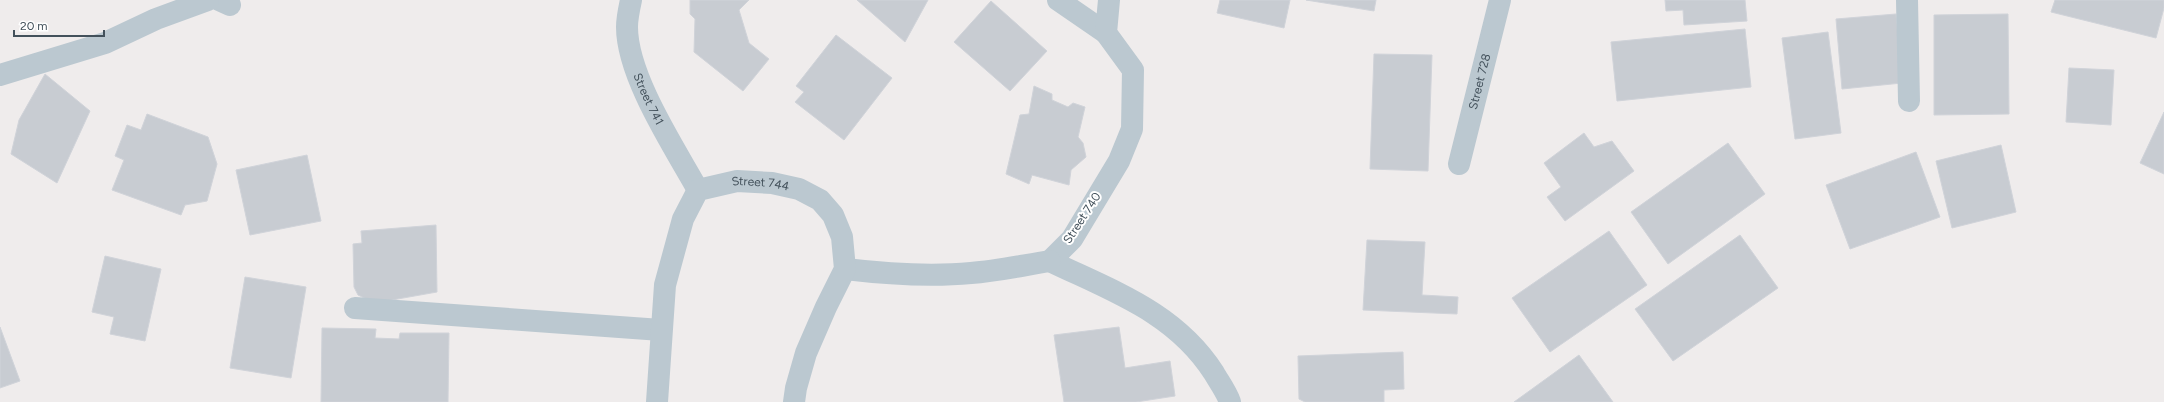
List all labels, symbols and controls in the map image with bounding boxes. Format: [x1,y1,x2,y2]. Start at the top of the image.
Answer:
scale bar [14,12,104,38]
text: 20 m [20,19,48,33]
street label: Street 728 [1466,52,1493,111]
street label: Street 741 [630,71,667,127]
street label: Street 744 [730,174,791,194]
street label: Street 740 [1060,190,1104,246]

